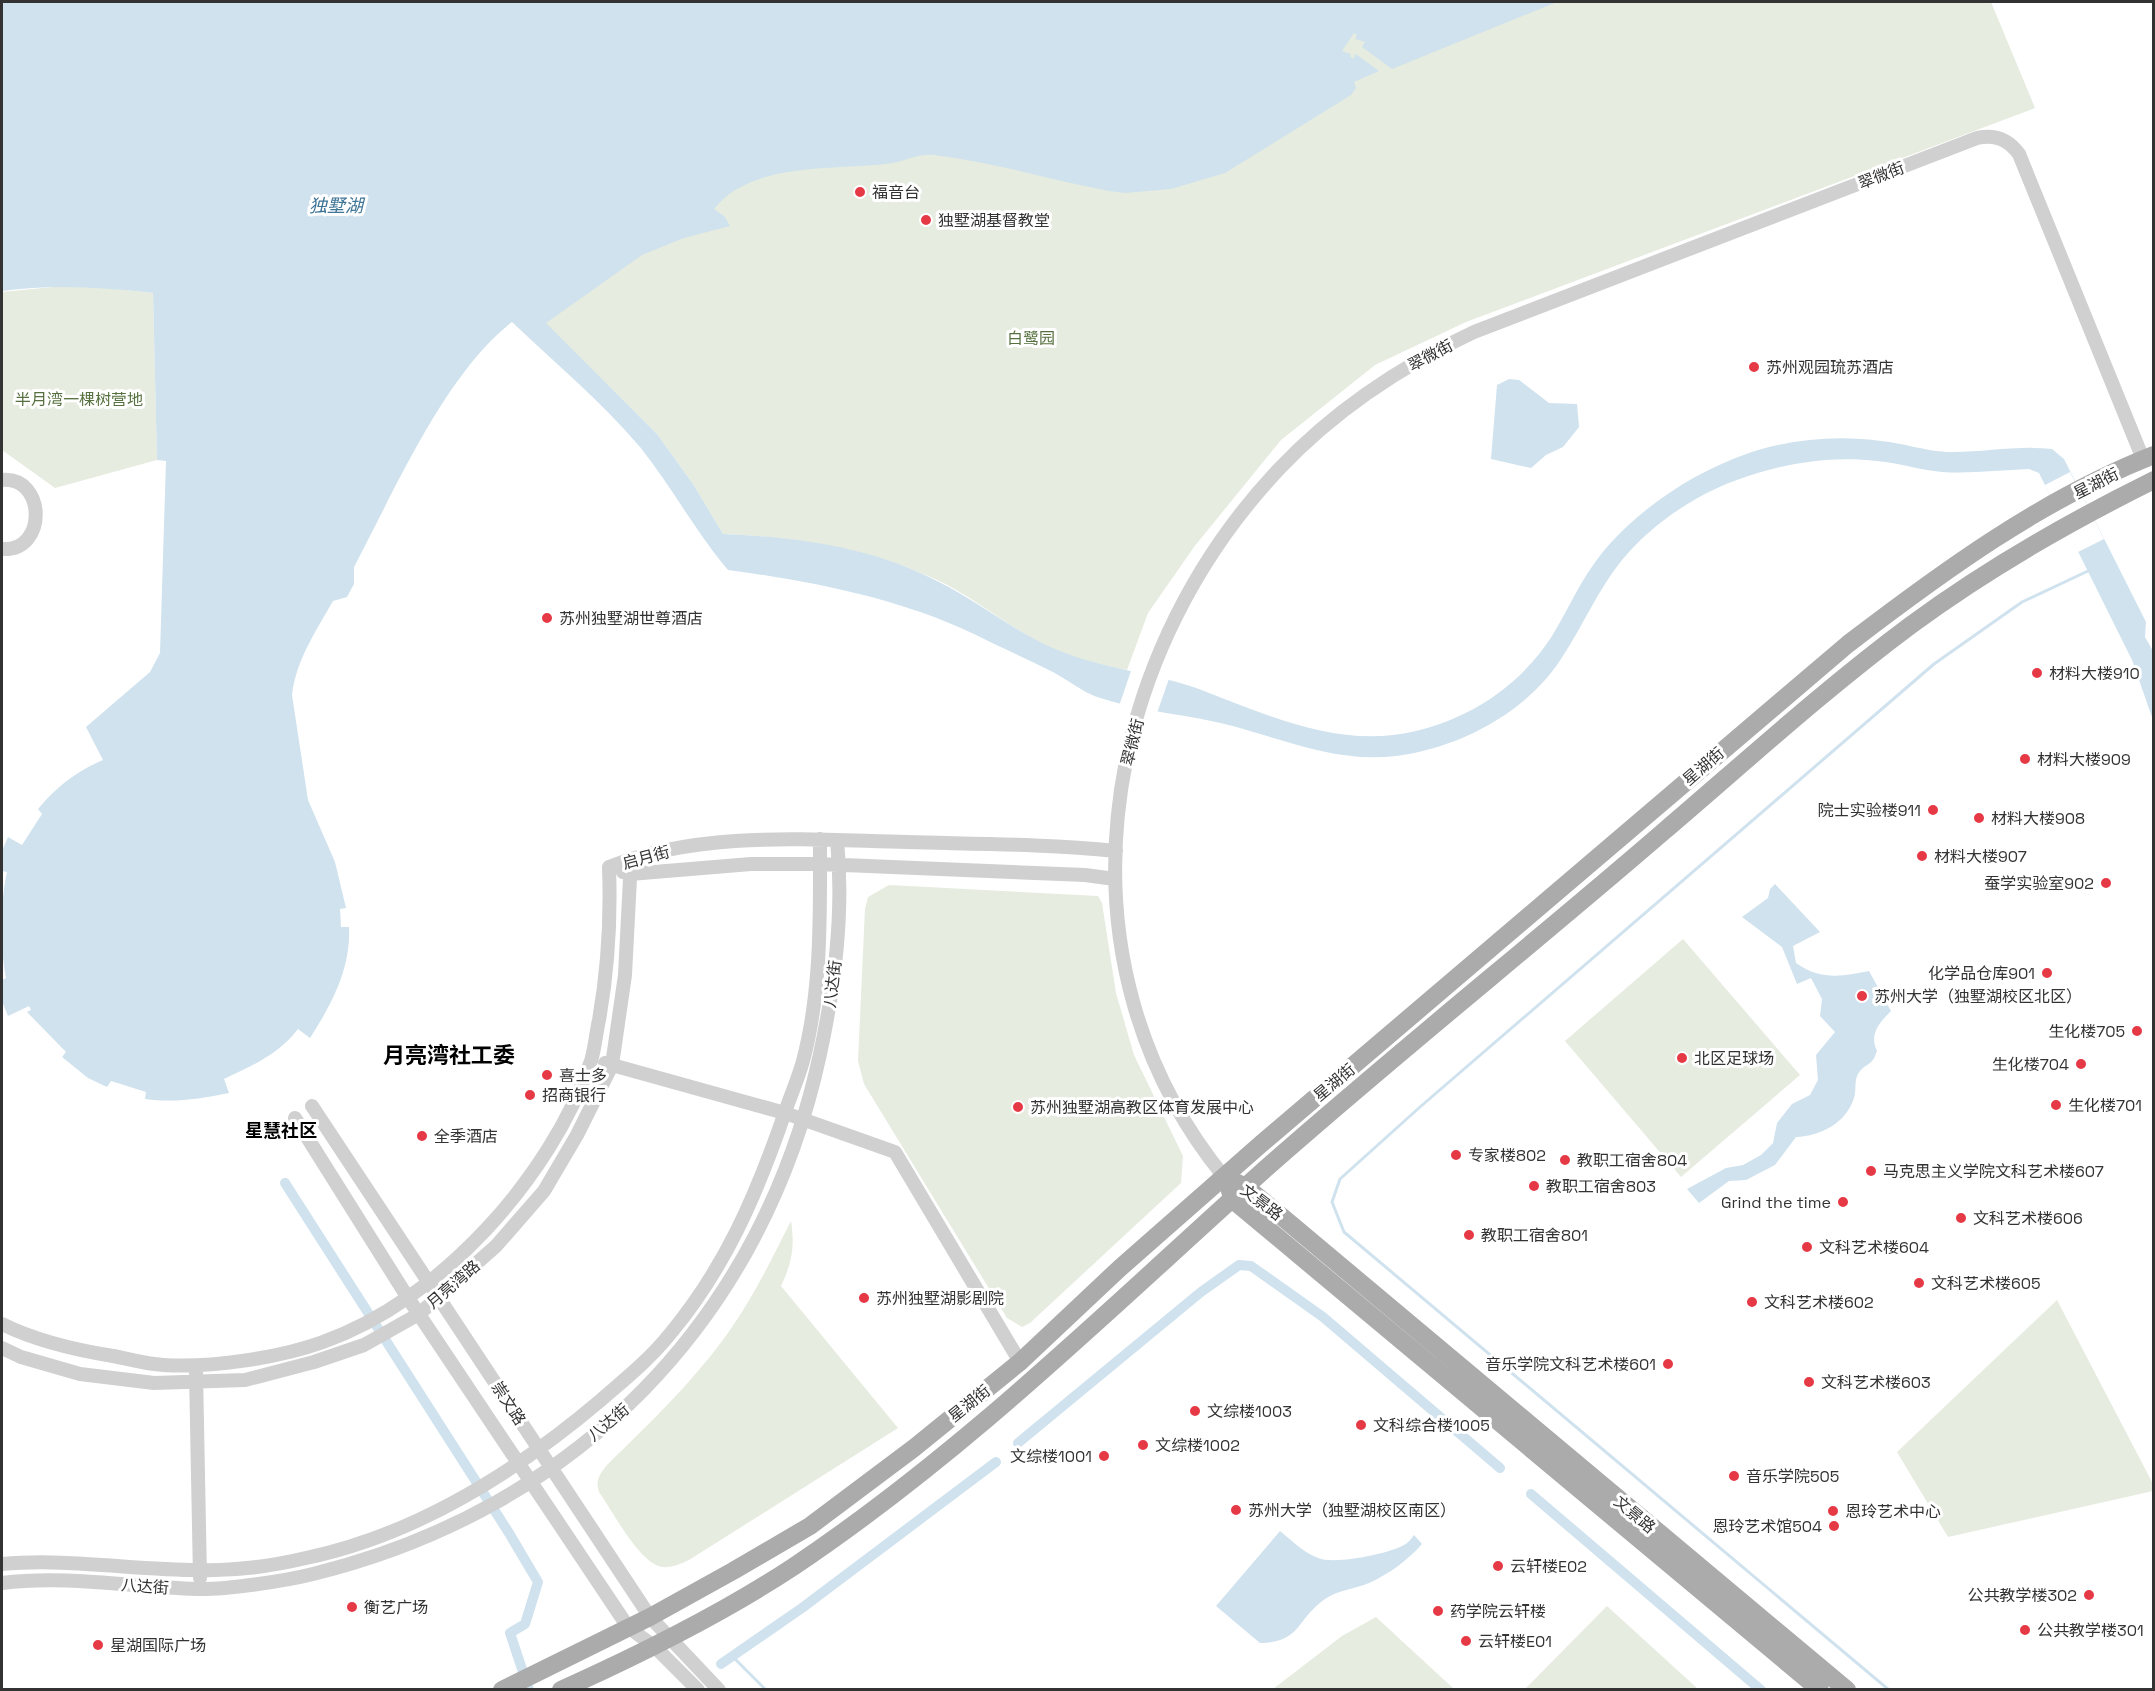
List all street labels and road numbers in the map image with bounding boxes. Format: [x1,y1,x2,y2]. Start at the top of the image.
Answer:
street label: 翠微街 [1855,157,1907,194]
street label: 翠微街 [1404,335,1456,376]
street label: 星湖街 [2070,463,2122,504]
street label: 翠微街 [1116,716,1148,768]
street label: 星湖街 [1678,743,1728,790]
street label: 启月街 [620,841,672,874]
street label: 八达街 [819,959,846,1009]
street label: 星湖街 [1309,1059,1359,1106]
street label: 文景路 [1236,1180,1287,1225]
street label: 月亮湾路 [422,1255,484,1313]
street label: 崇文路 [487,1377,530,1429]
street label: 星湖街 [944,1380,995,1427]
street label: 八达街 [583,1399,633,1446]
street label: 文景路 [1610,1491,1660,1538]
street label: 八达街 [120,1574,170,1599]

